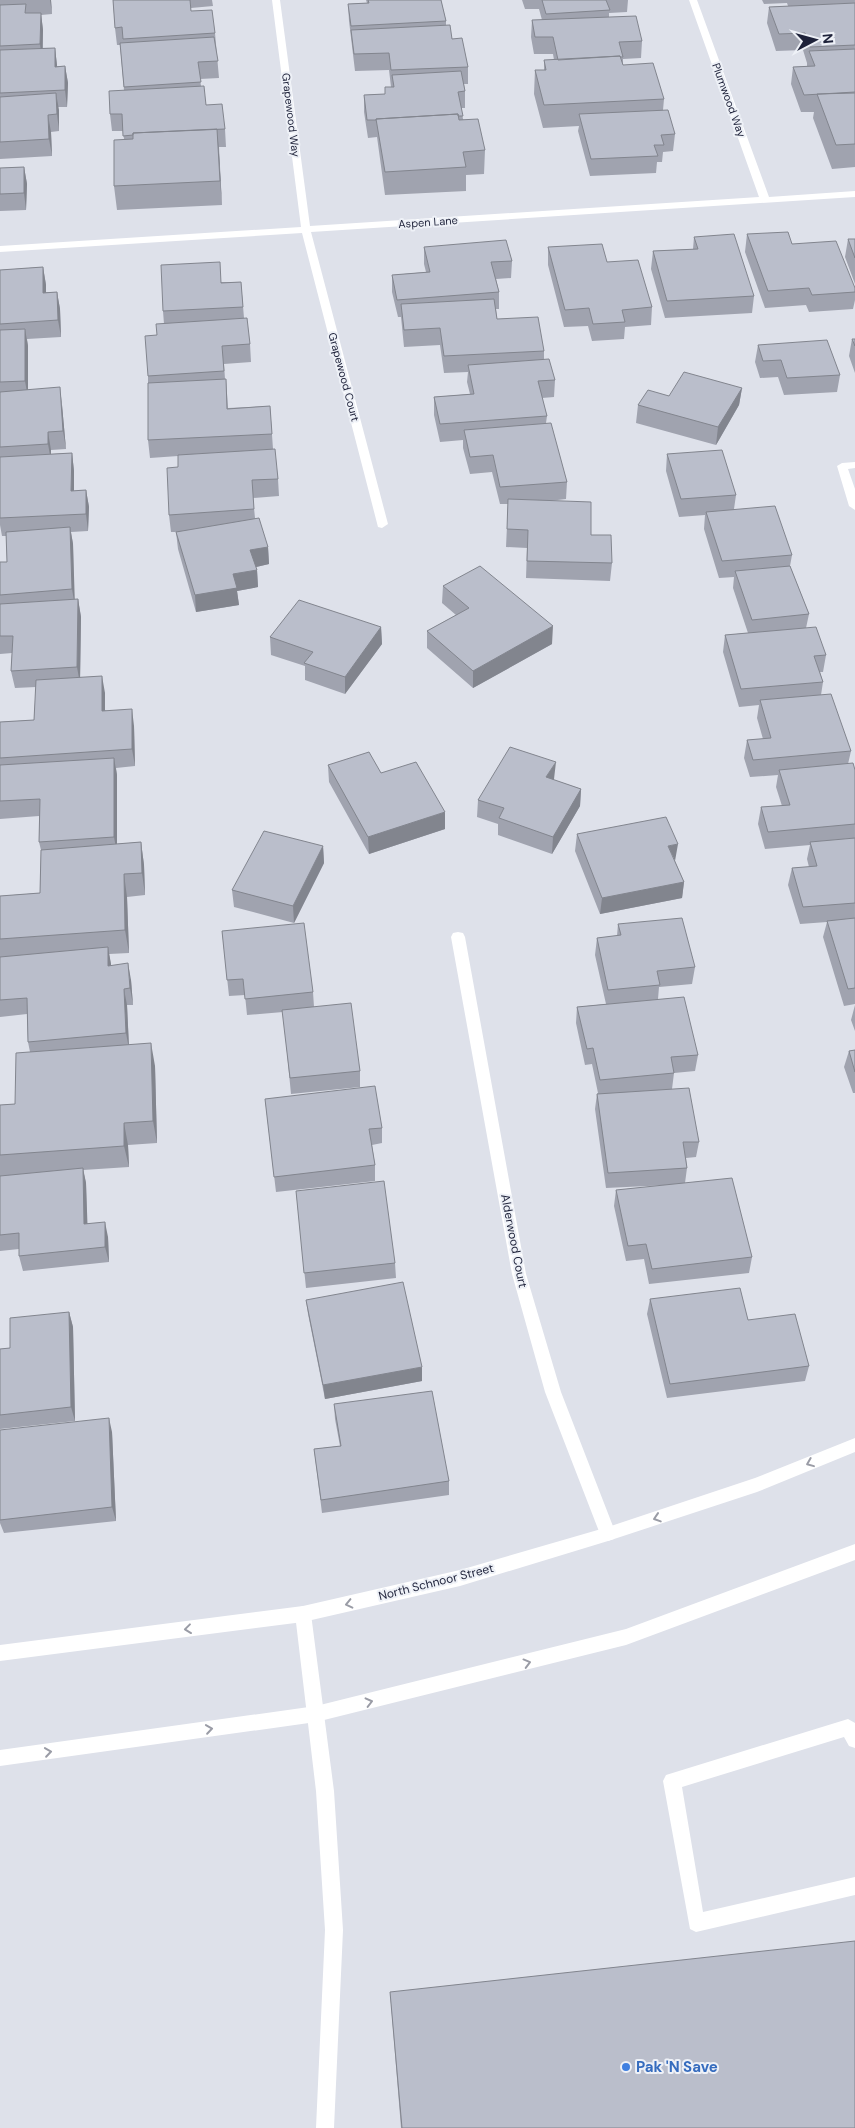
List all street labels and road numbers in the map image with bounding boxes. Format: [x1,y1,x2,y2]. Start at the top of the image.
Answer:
street label: Plumwood Way [709,61,749,139]
street label: Grapewood Way [279,72,303,158]
street label: Aspen Lane [398,213,458,231]
street label: Grapewood Court [325,331,363,423]
street label: Alderwood Court [497,1193,531,1289]
street label: North Schnoor Street [377,1560,496,1604]

